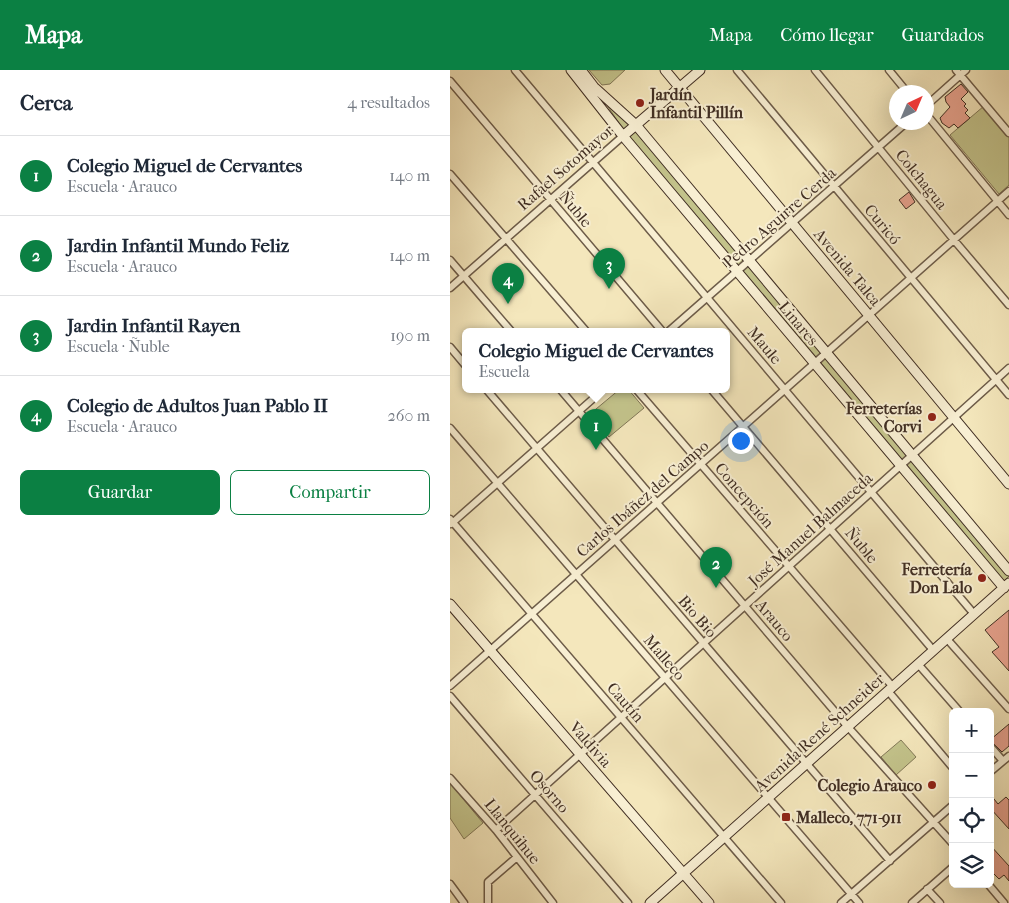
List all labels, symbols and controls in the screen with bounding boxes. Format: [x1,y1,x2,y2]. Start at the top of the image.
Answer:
text: Mapa [25,21,82,49]
text: Mapa [709,25,752,46]
text: Cómo llegar [780,25,874,46]
text: Guardados [902,25,984,46]
place label: Jardín Infantil Pillín [648,85,744,122]
north arrow [889,85,934,130]
text: Cerca [20,91,72,115]
text: 4 resultados [347,93,430,112]
marker: Jardín Infantil Pillín [634,97,646,109]
street label: Rafael Sotomayor [513,120,617,214]
street label: Colchagua [892,145,952,214]
text: Colegio Miguel de Cervantes [67,155,302,177]
street label: Pedro Aguirre Cerda [719,163,840,272]
text: 1 [33,166,39,185]
text: 140 m [389,166,430,185]
text: Escuela · Arauco [67,177,177,196]
street label: Ñuble [555,187,596,231]
street label: Curicó [860,200,905,248]
street label: Avenida Talca [809,224,886,310]
text: Jardin Infantil Mundo Feliz [67,235,289,257]
text: 2 [32,246,40,265]
text: 140 m [389,246,430,265]
pin: 3 [593,248,625,289]
text: Escuela · Arauco [67,257,177,276]
pin: 4 [492,263,524,304]
street label: Linares [775,297,823,349]
text: Jardin Infantil Rayen [67,315,240,337]
street label: Maule [743,323,786,368]
text: 3 [33,326,39,345]
text: 190 m [390,326,430,345]
popup [462,328,730,393]
text: Escuela · Ñuble [67,337,170,356]
text: Colegio Miguel de Cervantes [478,340,714,362]
text: Escuela [478,362,530,381]
text: Colegio de Adultos Juan Pablo II [67,395,328,417]
place label: Ferreterías Corvi [845,399,922,436]
text: 4 [31,406,41,425]
text: 260 m [388,406,430,425]
pin: 1 [580,409,612,450]
marker: Ferreterías Corvi [926,411,938,423]
text: Escuela · Arauco [67,417,177,436]
your location [728,428,754,454]
street label: Carlos Ibáñez del Campo [572,436,712,561]
street label: Concepción [711,459,779,533]
street label: José Manuel Balmaceda [743,468,877,592]
button: Guardar [20,470,220,515]
button: Compartir [230,470,430,515]
street label: Ñuble [841,523,882,567]
pin: 2 [700,547,732,588]
place label: Ferretería Don Lalo [901,560,973,597]
marker: Ferretería Don Lalo [976,572,988,584]
street label: Bio Bio [674,591,721,641]
street label: Arauco [751,595,798,645]
street label: Malleco [640,631,689,684]
street label: Avenida René Schneider [750,669,888,796]
street label: Cautín [603,678,649,727]
map controls [949,708,994,888]
button: + [949,708,994,753]
street label: Valdivia [565,717,616,772]
button: − [949,753,994,798]
street label: Osorno [526,766,573,817]
place label: Colegio Arauco [818,776,922,796]
marker: Colegio Arauco [926,779,938,791]
street label: Llanquihue [481,795,545,868]
button: locate [949,798,994,843]
place label: Malleco, 771-911 [795,808,902,828]
marker: Malleco, 771-911 [780,811,792,823]
button: layers [949,843,994,888]

